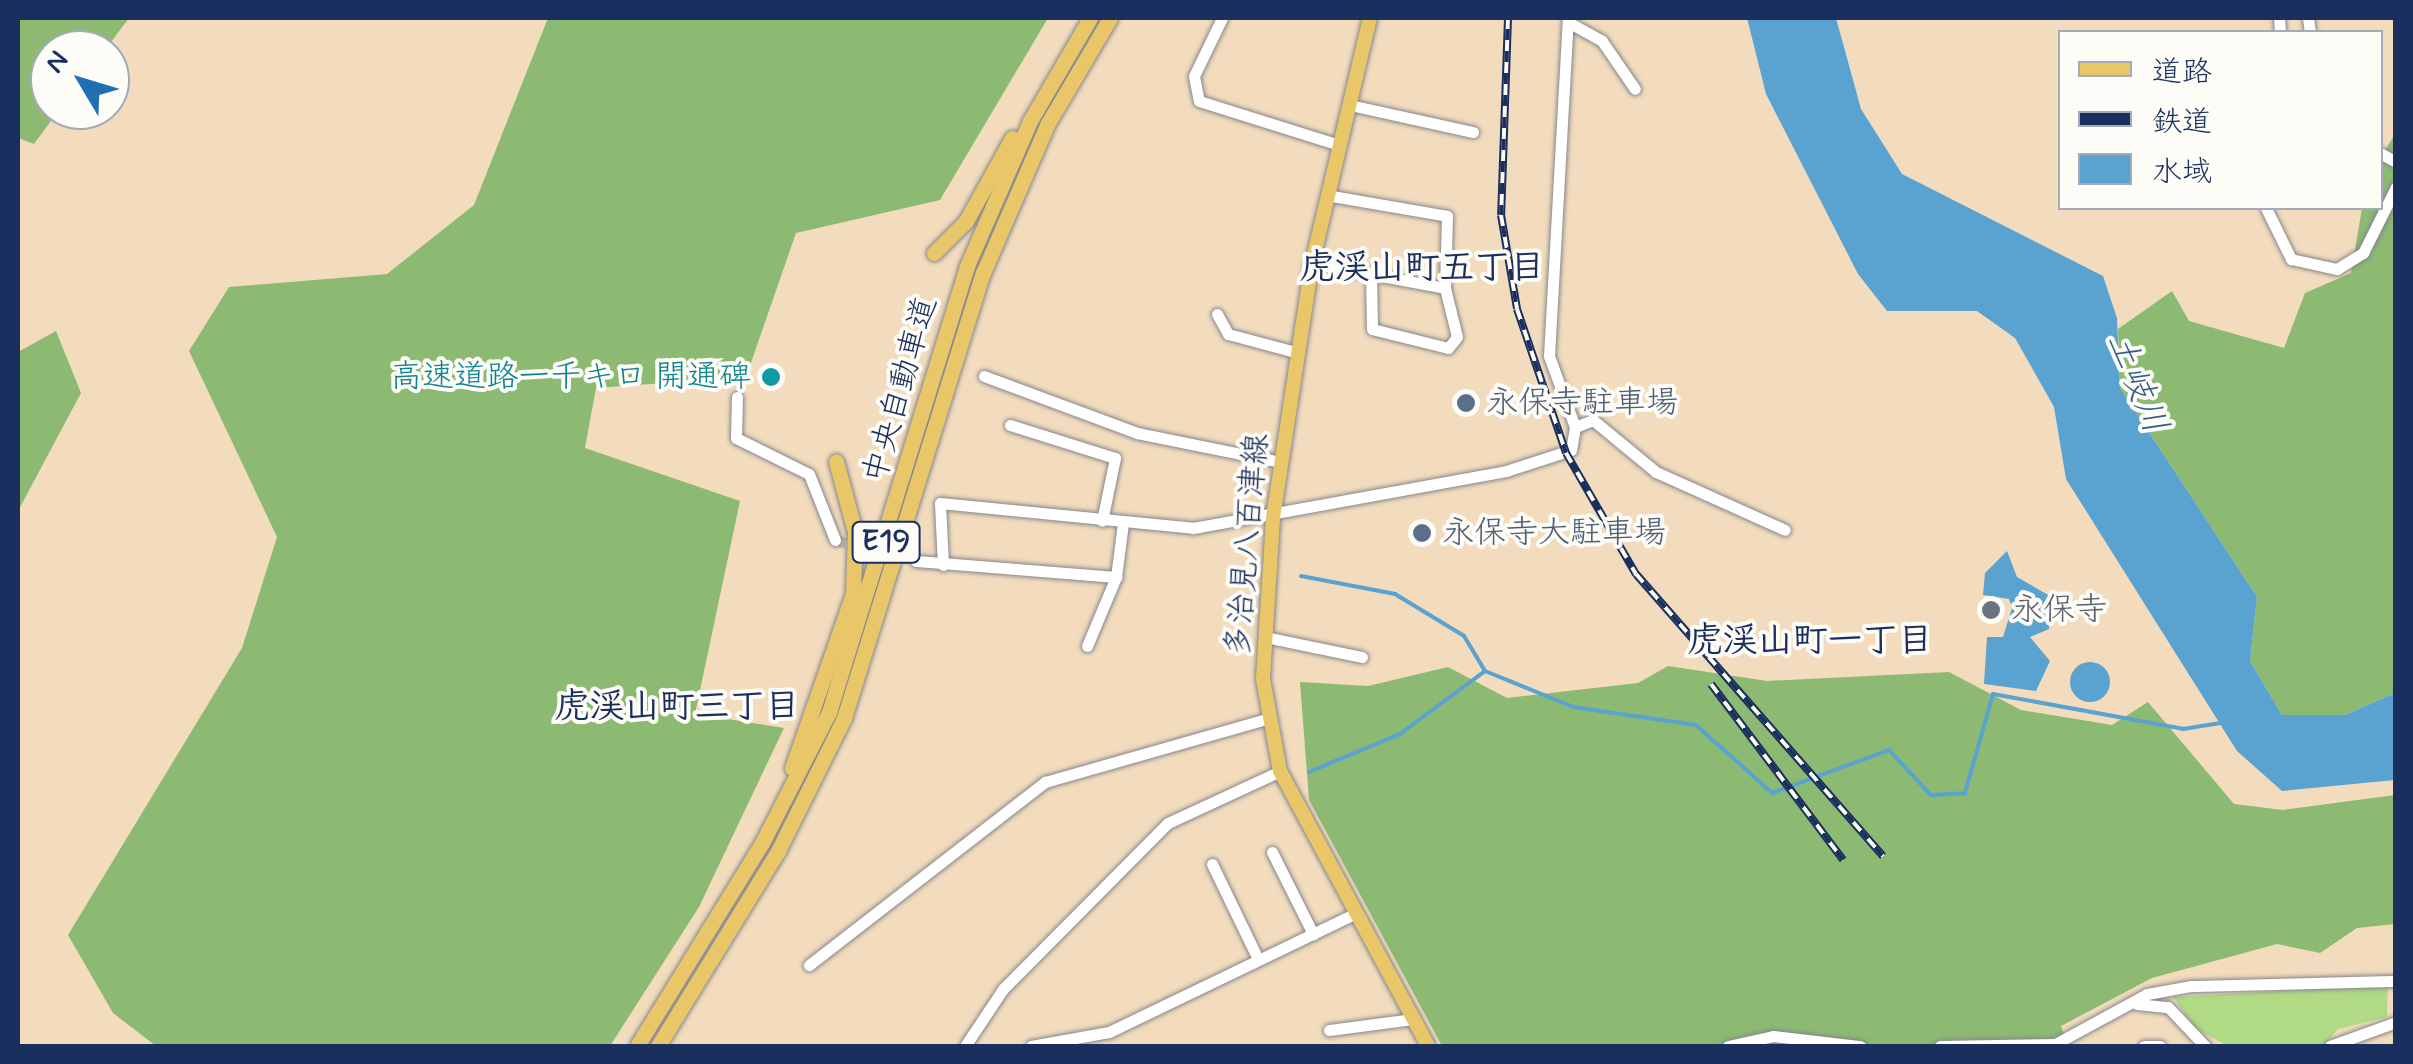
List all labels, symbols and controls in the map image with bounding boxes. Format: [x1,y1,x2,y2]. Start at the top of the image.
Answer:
north arrow [30,30,130,130]
legend [2058,30,2383,210]
text: N [37,44,78,81]
text: 道路 [2152,53,2212,92]
text: 鉄道 [2152,103,2212,142]
text: 水域 [2152,153,2212,192]
district label: 虎渓山町五丁目 [1300,247,1544,289]
street label: 中央自動車道 [856,292,946,488]
water label: 土岐川 [2098,326,2176,440]
place label: 高速道路一千キロ 開通碑 [390,358,751,396]
marker: 高速道路一千キロ 開通碑 [760,366,782,388]
place label: 永保寺駐車場 [1486,384,1678,422]
marker: 永保寺駐車場 [1455,392,1477,414]
street label: 多治見八百津線 [1219,432,1277,658]
place label: 永保寺大駐車場 [1442,514,1666,552]
road number: E19 [851,517,921,567]
marker: 永保寺大駐車場 [1411,522,1433,544]
place label: 永保寺 [2011,591,2107,629]
marker: 永保寺 [1980,599,2002,621]
district label: 虎渓山町一丁目 [1688,620,1932,662]
district label: 虎渓山町三丁目 [555,686,799,728]

